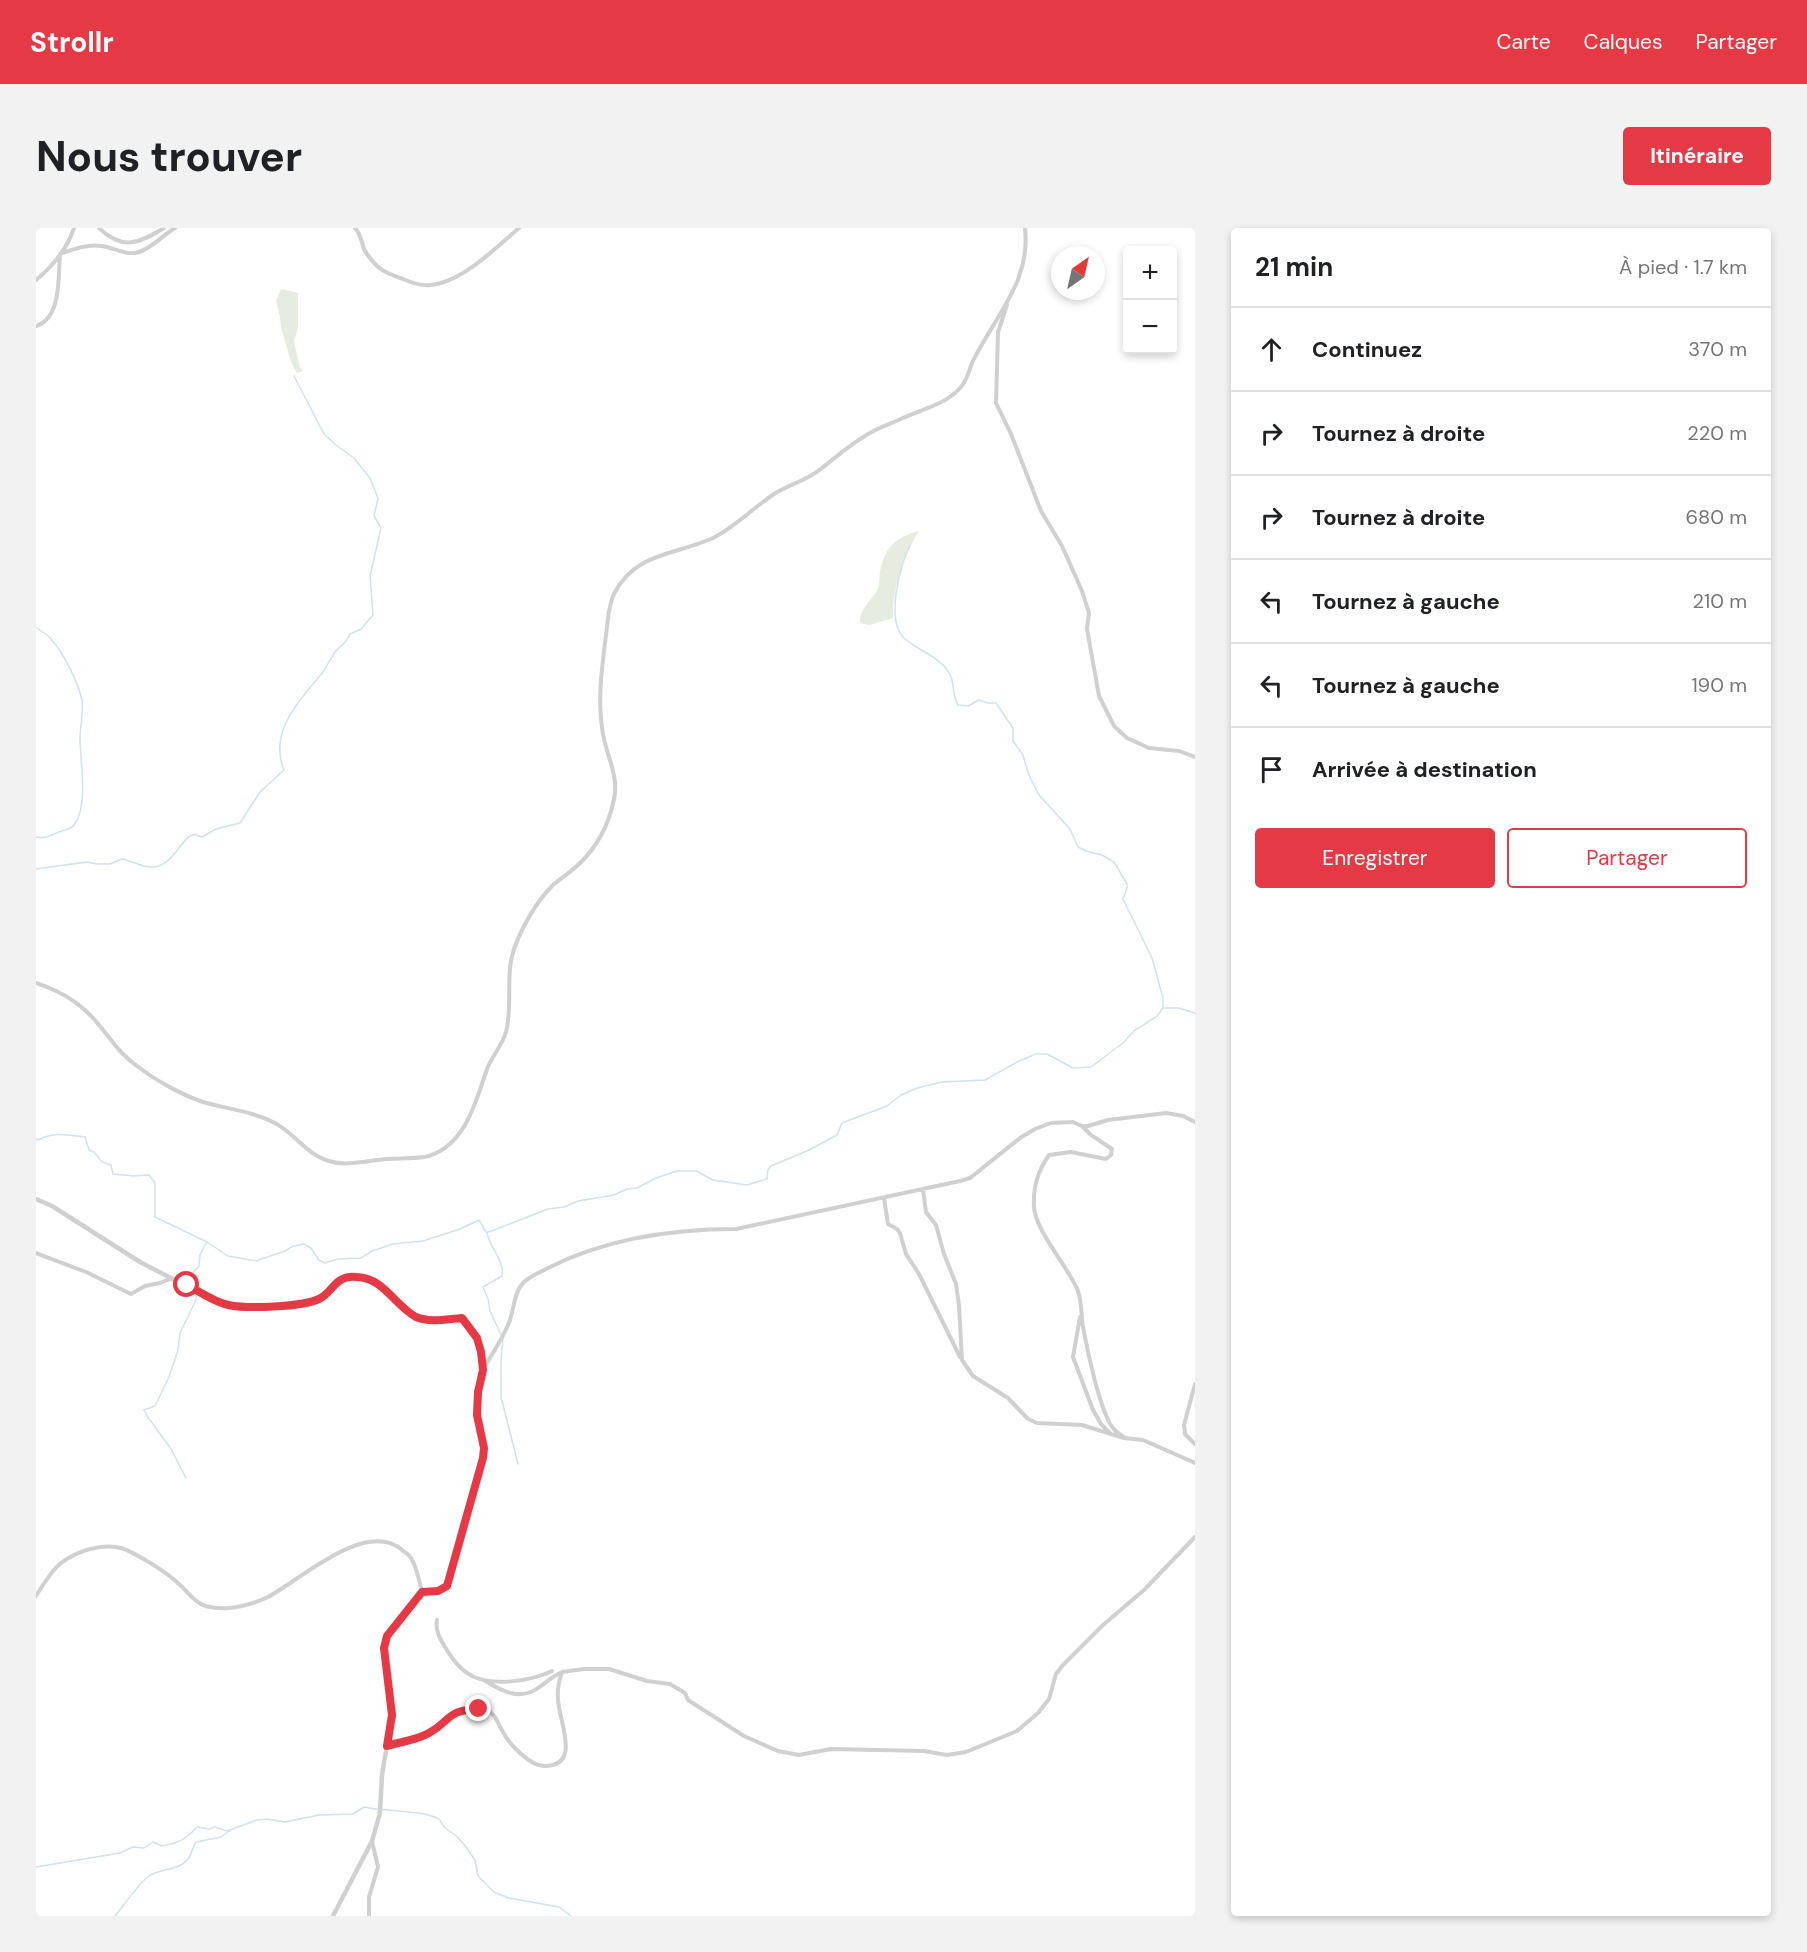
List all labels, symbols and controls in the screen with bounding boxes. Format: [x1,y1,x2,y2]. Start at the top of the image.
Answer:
text: Strollr [30,24,114,61]
text: Carte [1496,28,1551,56]
text: Calques [1584,28,1662,56]
text: Partager [1695,28,1777,56]
button: Itinéraire [1623,127,1771,185]
text: Nous trouver [36,129,302,184]
north arrow [1051,246,1105,300]
map controls [1123,246,1177,354]
button: + [1123,246,1177,300]
text: 21 min [1255,250,1333,284]
text: À pied · 1.7 km [1619,254,1747,280]
button: − [1123,300,1177,354]
icon: ahead [1255,333,1288,366]
text: Continuez [1312,335,1422,364]
text: 370 m [1688,336,1747,362]
icon: right [1255,417,1288,450]
text: Tournez à droite [1312,419,1485,448]
text: 220 m [1687,420,1747,446]
icon: right [1255,501,1288,534]
text: Tournez à droite [1312,503,1485,532]
text: 680 m [1685,504,1747,530]
icon: left [1255,585,1288,618]
text: Tournez à gauche [1312,587,1500,616]
text: 210 m [1692,588,1747,614]
icon: left [1255,669,1288,702]
text: Tournez à gauche [1312,671,1500,700]
text: 190 m [1691,672,1747,698]
icon: arrive [1255,753,1288,786]
text: Arrivée à destination [1312,755,1537,784]
button: Enregistrer [1255,828,1495,888]
button: Partager [1507,828,1747,888]
route start [173,1271,199,1297]
route end [465,1695,491,1721]

